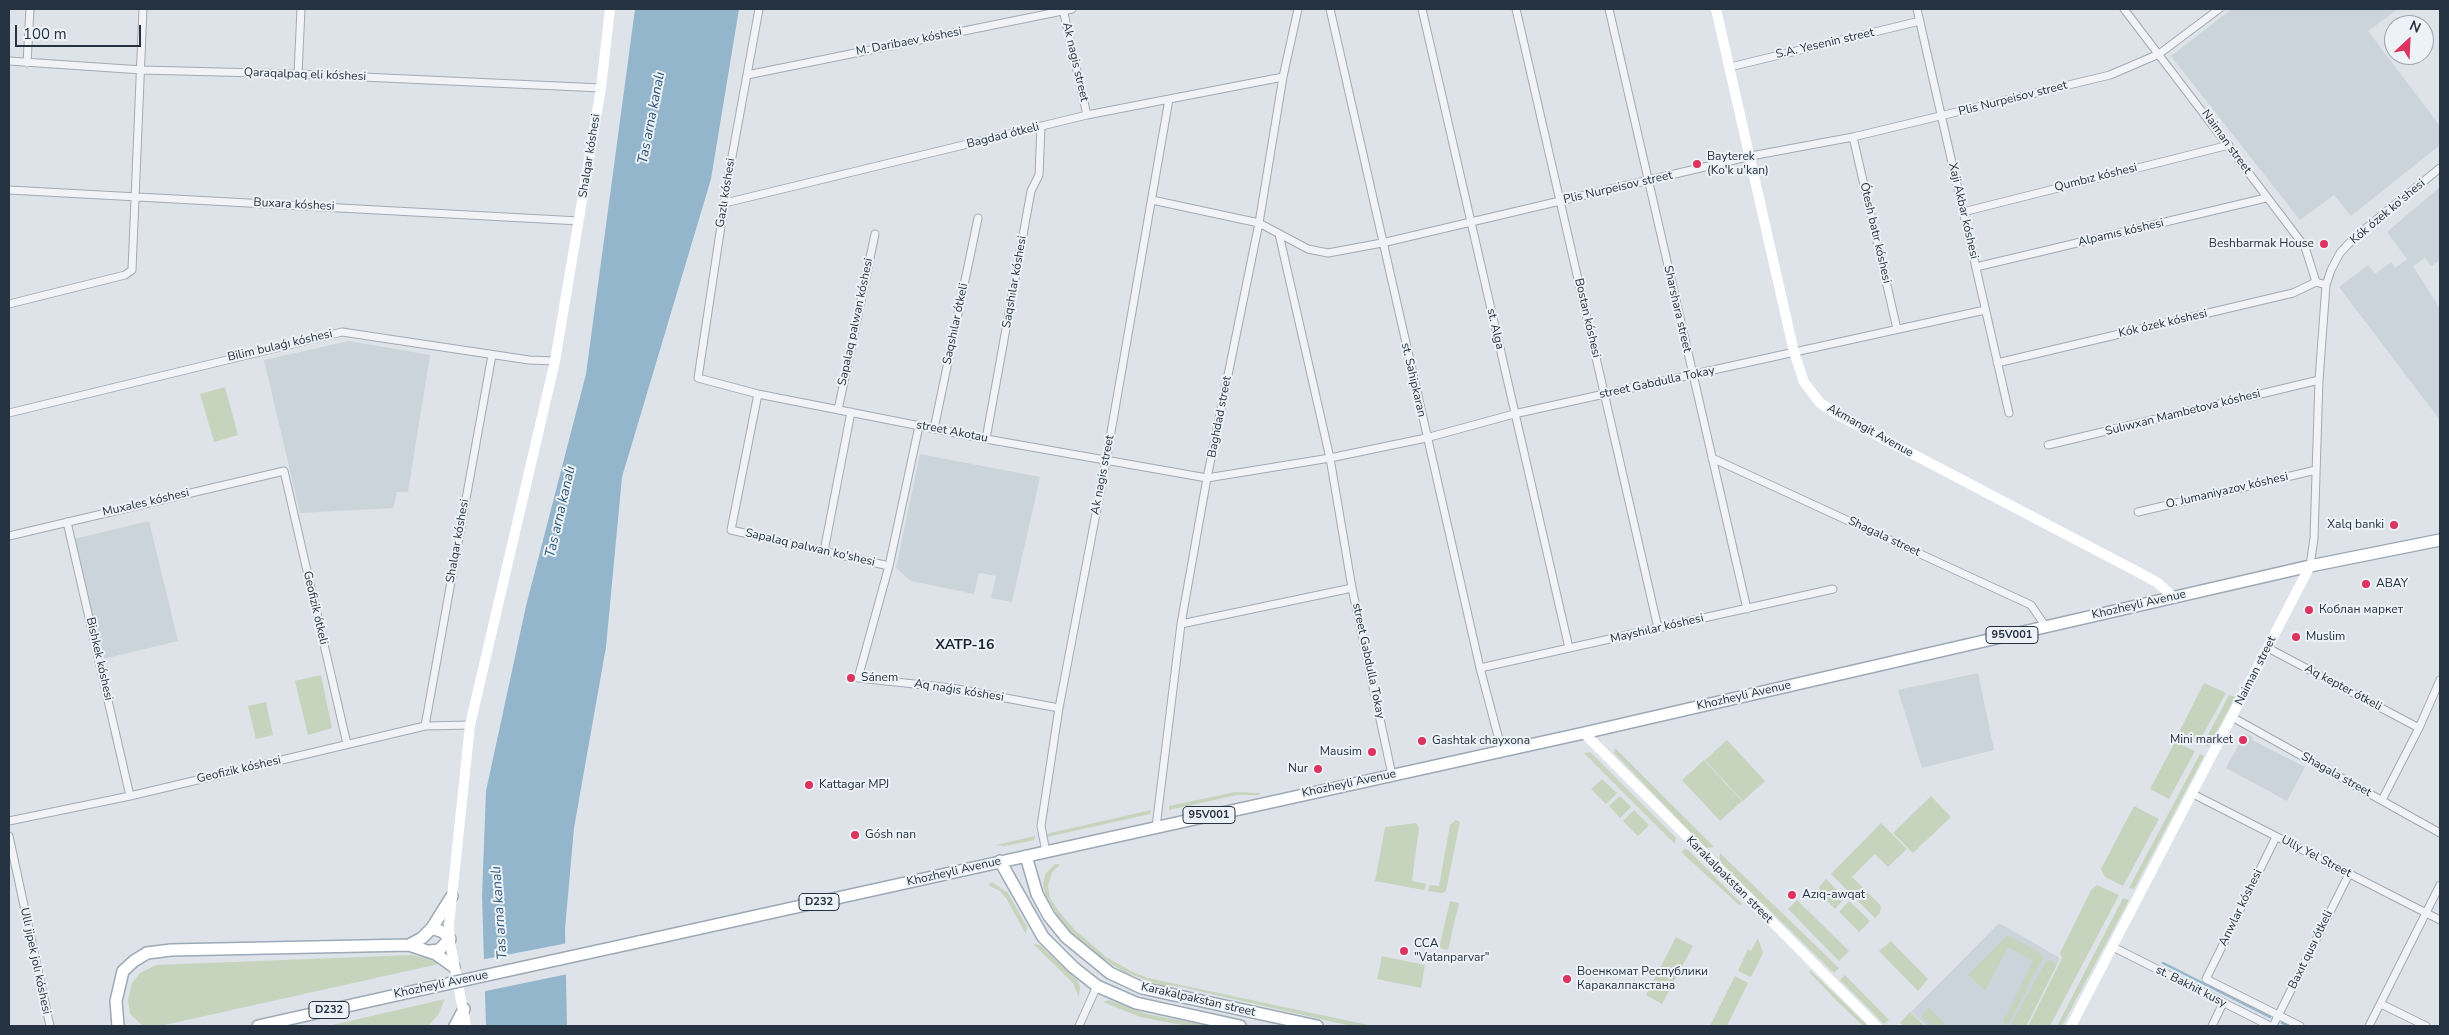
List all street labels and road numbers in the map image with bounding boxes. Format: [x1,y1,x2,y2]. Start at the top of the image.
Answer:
street label: Ak nagis street [1059,21,1091,103]
street label: M. Daribaev kóshesi [855,25,963,59]
street label: S.A. Yesenin street [1774,26,1876,62]
street label: Qaraqalpaq eli kóshesi [244,66,366,84]
street label: Plis Nurpeisov street [1957,79,2069,119]
street label: Naiman street [2198,107,2254,177]
street label: Shalqar kóshesi [576,113,604,199]
street label: Bagdad ótkeli [965,120,1041,152]
street label: Gazlı kóshesi [713,157,739,229]
street label: Xaji Akbar kóshesi [1945,161,1981,261]
street label: Qumbız kóshesi [2053,161,2139,195]
street label: Plis Nurpeisov street [1562,168,1674,208]
street label: Kók ózek ko'shesi [2348,176,2428,248]
street label: Ótesh batır kóshesi [1856,181,1894,285]
street label: Buxara kóshesi [253,196,335,214]
street label: Alpamıs kóshesi [2077,216,2165,250]
street label: Saqshılar kóshesi [1000,235,1030,329]
street label: Sapalaq palwan kóshesi [835,257,877,387]
street label: Sharshara street [1660,264,1694,354]
street label: Bostan kóshesi [1571,277,1603,359]
street label: Saqshılar ótkeli [940,282,972,366]
street label: st. Alga [1483,307,1507,351]
street label: Kók ózek kóshesi [2117,307,2209,341]
street label: Bilim bulaǵı kóshesi [226,327,334,365]
street label: st. Sahipkaran [1397,341,1429,419]
street label: street Gabdulla Tokay [1598,364,1716,402]
street label: Baghdad street [1205,375,1235,459]
street label: Sulıwxan Mambetova kóshesi [2104,387,2262,439]
street label: Akmangit Avenue [1824,401,1916,461]
street label: street Akotau [915,418,989,446]
street label: Ak nagis street [1088,434,1118,516]
street label: O. Jumaniyazov kóshesi [2164,470,2290,512]
street label: Muxales kóshesi [101,486,191,520]
street label: Shalqar kóshesi [444,498,472,584]
street label: Shagala street [1846,514,1922,560]
street label: Sapalaq palwan ko'shesi [744,526,876,570]
street label: Geofizik ótkeli [300,570,330,646]
street label: Khozheyli Avenue [2091,587,2187,623]
street label: street Gabdulla Tokay [1349,602,1387,720]
street label: Mayshılar kóshesi [1609,611,1705,647]
street label: Bishkek kóshesi [82,616,116,702]
road number: 95V001 [1986,626,2038,644]
street label: Naiman street [2232,634,2280,708]
street label: Aq kepter ótkeli [2302,662,2384,714]
street label: Aq naǵıs kóshesi [913,677,1005,705]
street label: Khozheyli Avenue [1696,678,1792,714]
street label: Shagala street [2298,750,2374,800]
street label: Geofizik kóshesi [196,753,282,787]
street label: Khozheyli Avenue [1301,767,1397,801]
road number: 95V001 [1183,806,1235,824]
street label: Ully Yel Street [2278,833,2354,881]
street label: Karakalpakstan street [1683,834,1775,926]
street label: Khozheyli Avenue [906,854,1002,890]
street label: Arıwlar kóshesi [2216,867,2266,949]
road number: D232 [799,894,839,910]
street label: Ullı jipek jolı kóshesi [17,906,53,1016]
street label: Baxıt qusı ótkeli [2286,908,2336,992]
street label: st. Bakhit kusy [2153,963,2229,1011]
street label: Khozheyli Avenue [393,968,489,1002]
street label: Karakalpakstan street [1139,980,1257,1020]
road number: D232 [309,1002,349,1018]

